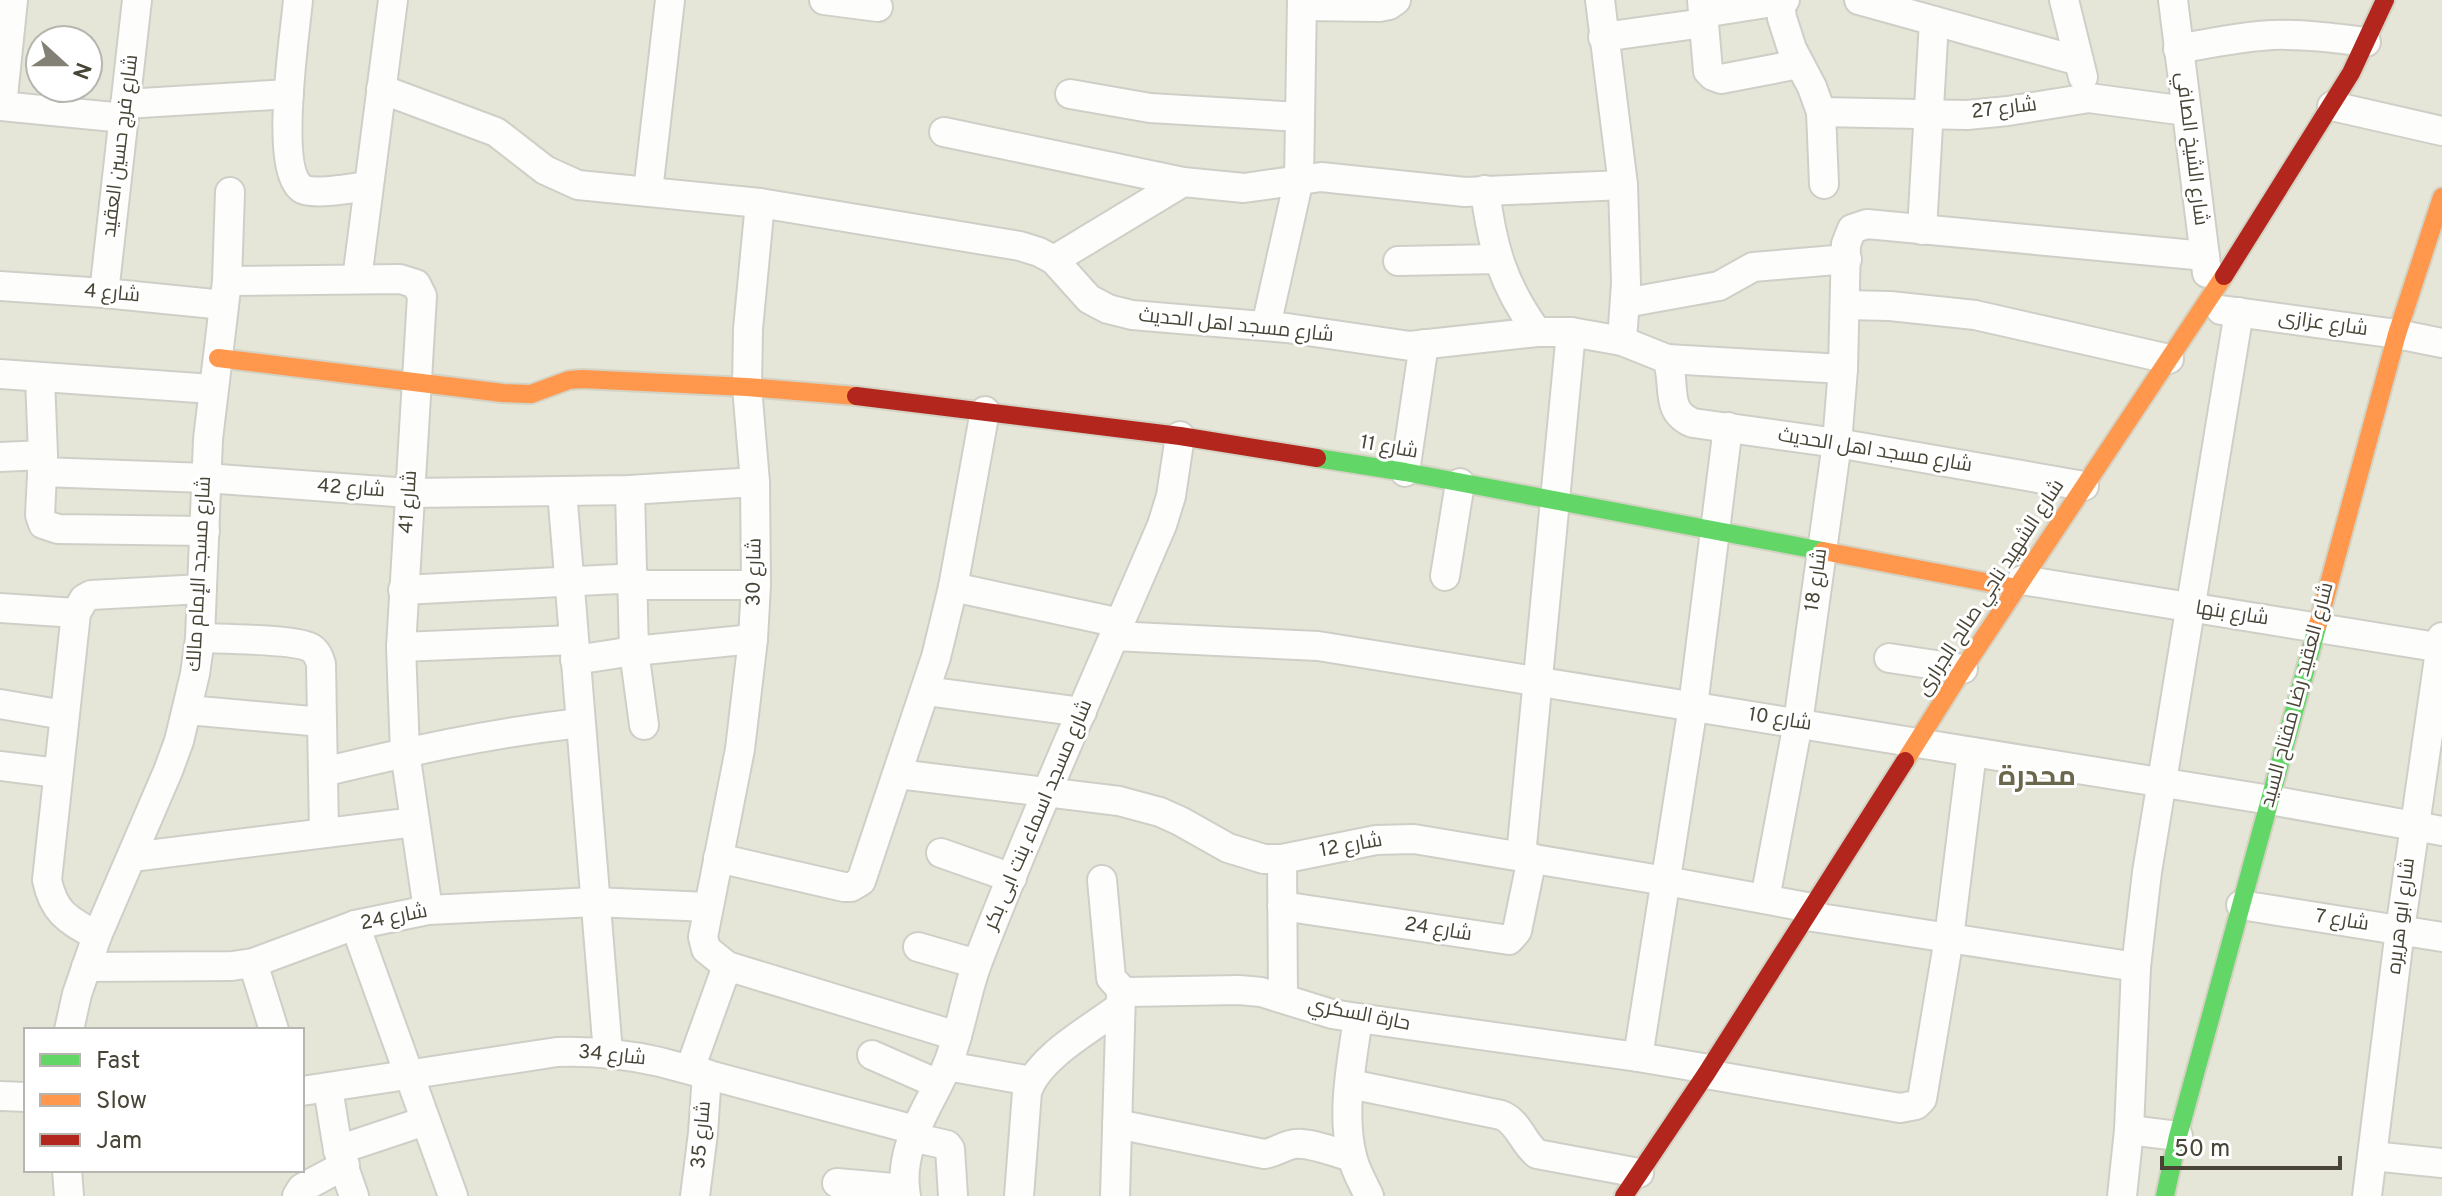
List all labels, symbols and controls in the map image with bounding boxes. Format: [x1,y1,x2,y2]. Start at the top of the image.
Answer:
north arrow [24,24,104,104]
street label: شارع فرج حسين العقيد [97,53,145,239]
text: N [65,58,96,82]
street label: شارع الشيخ الصافي [2168,71,2213,227]
street label: شارع 27 [1970,92,2038,126]
street label: شارع 4 [83,279,141,309]
street label: شارع مسجد اهل الحديث [1137,303,1335,349]
street label: شارع عزازى [2277,305,2369,343]
street label: شارع مسجد اهل الحديث [1776,423,1974,479]
street label: شارع 11 [1358,430,1420,466]
street label: شارع 41 [394,469,424,535]
street label: شارع 42 [316,474,386,504]
street label: شارع الشهيد ناجي صالح الجرارى [1911,475,2072,702]
street label: شارع مسجد الإمام مالك [182,476,218,672]
street label: شارع 30 [741,538,769,606]
street label: شارع 18 [1800,547,1834,613]
street label: شارع العقيد رضا مفتاح السيد [2255,580,2341,810]
street label: شارع بنها [2194,595,2270,633]
street label: شارع مسجد اسماء بنت ابى بكر [978,696,1099,935]
street label: شارع 10 [1746,702,1814,738]
district label: محدرة [1998,760,2076,796]
street label: شارع 12 [1318,828,1384,864]
street label: شارع ابو هريره [2382,856,2422,976]
street label: شارع 24 [358,899,430,937]
street label: شارع 7 [2313,904,2371,938]
street label: شارع 24 [1402,912,1474,948]
street label: حارة السكري [1305,992,1412,1039]
legend [24,1028,304,1172]
street label: شارع 34 [577,1040,647,1072]
text: Fast [96,1047,140,1077]
text: Slow [96,1087,147,1117]
street label: شارع 35 [686,1100,718,1170]
scale bar [2162,1120,2340,1170]
text: Jam [96,1127,142,1157]
text: 50 m [2174,1135,2230,1165]

